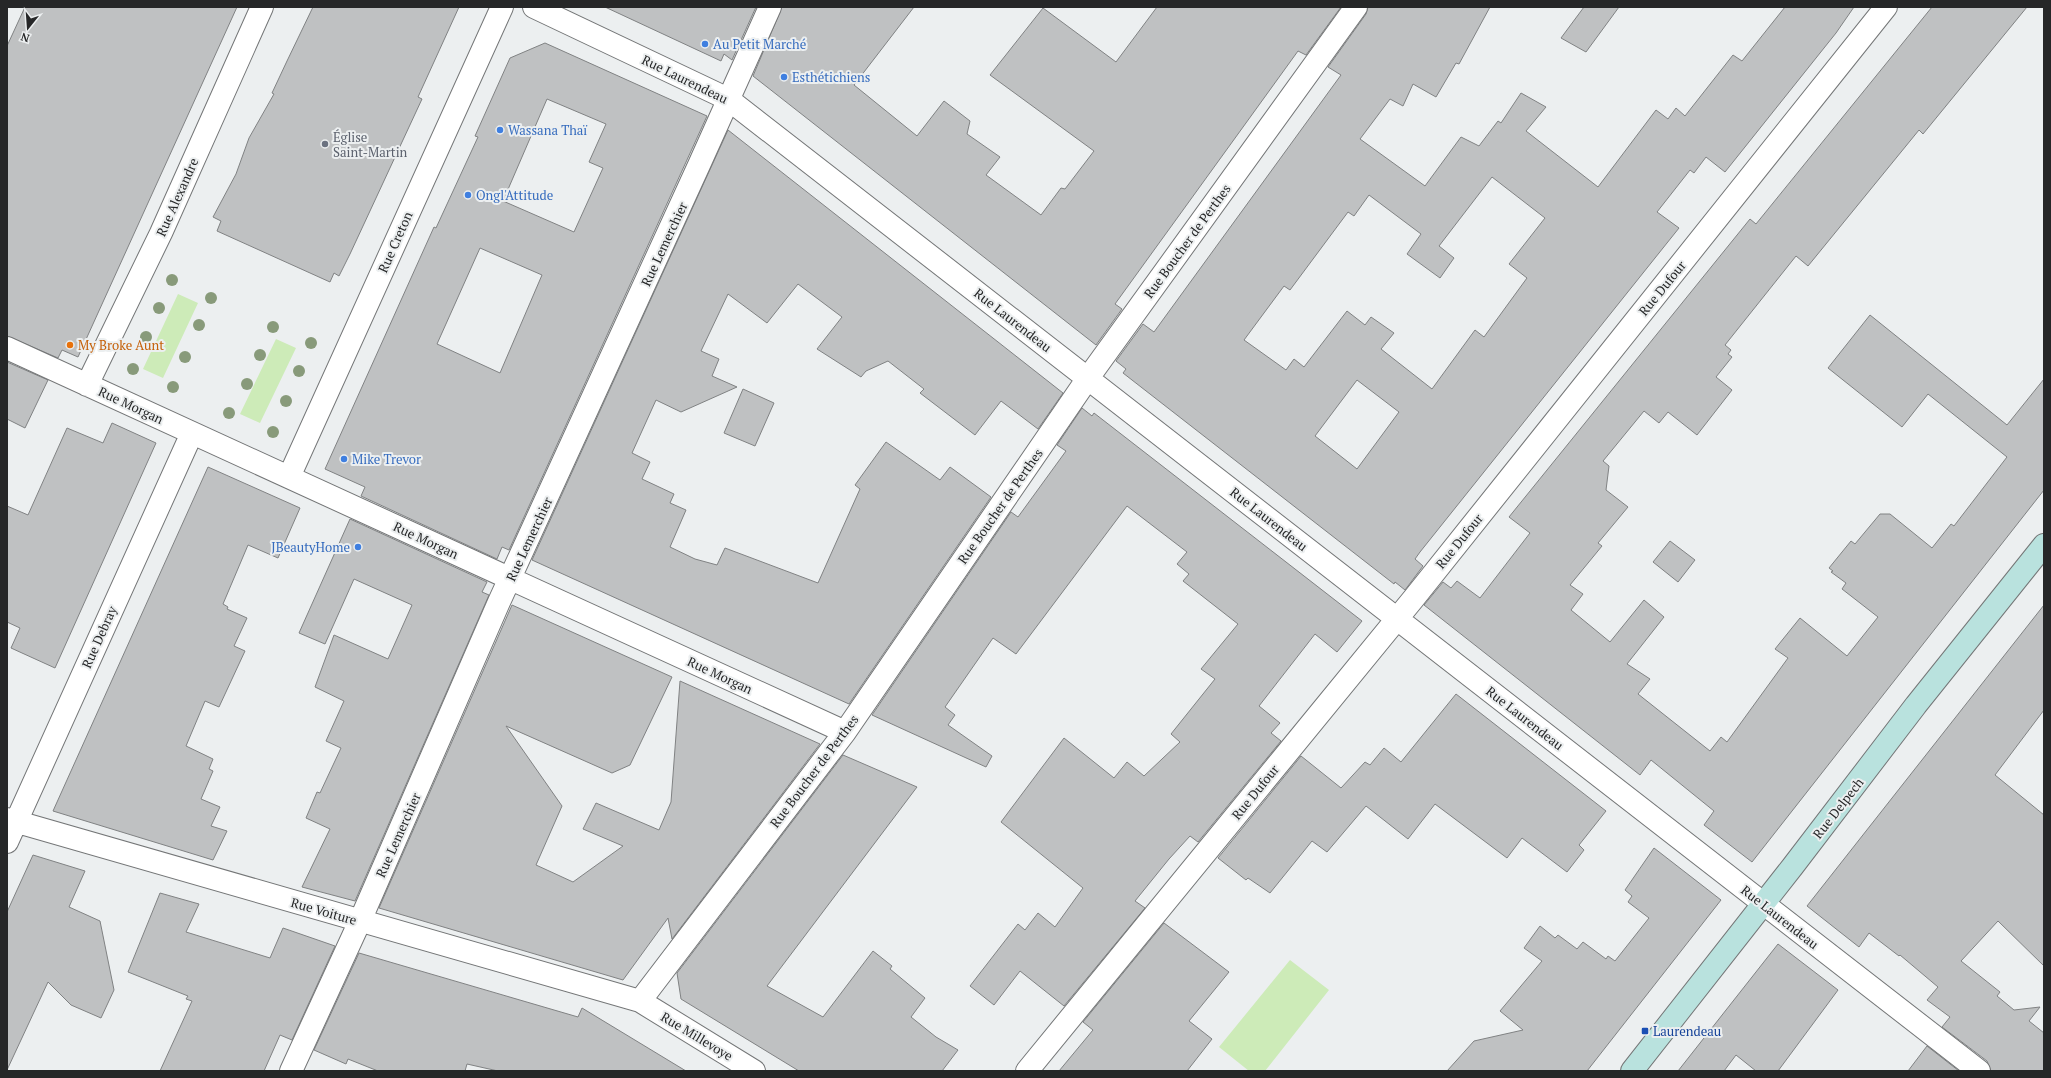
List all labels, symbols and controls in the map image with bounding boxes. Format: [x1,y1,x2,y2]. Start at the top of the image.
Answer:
north arrow [8,8,48,48]
text: N [18,29,31,45]
place label: Au Petit Marché [713,35,806,53]
marker: Au Petit Marché [700,39,710,49]
street label: Rue Laurendeau [639,50,732,108]
place label: Esthétichiens [792,68,870,86]
marker: Esthétichiens [779,72,789,82]
place label: Wassana Thaï [508,121,588,139]
marker: Wassana Thaï [495,125,505,135]
place label: Église Saint-Martin [333,128,408,161]
marker: Église Saint-Martin [320,139,330,149]
street label: Rue Alexandre [152,155,202,239]
street label: Rue Boucher de Perthes [1139,180,1235,302]
place label: Ongl'Attitude [476,186,553,204]
marker: Ongl'Attitude [463,190,473,200]
street label: Rue Lemerchier [637,199,691,289]
street label: Rue Creton [374,208,417,275]
street label: Rue Dufour [1634,257,1690,319]
street label: Rue Laurendeau [971,284,1056,356]
place label: My Broke Aunt [78,336,164,354]
marker: My Broke Aunt [65,340,75,350]
street label: Rue Morgan [95,382,167,428]
street label: Rue Boucher de Perthes [953,445,1047,567]
place label: Mike Trevor [352,450,421,468]
marker: Mike Trevor [339,454,349,464]
street label: Rue Laurendeau [1227,483,1312,555]
street label: Rue Lemerchier [502,494,556,584]
street label: Rue Dufour [1431,510,1487,572]
street label: Rue Morgan [390,517,462,563]
place label: JBeautyHome [271,538,350,556]
marker: JBeautyHome [353,542,363,552]
street label: Rue Debray [77,603,121,671]
street label: Rue Morgan [684,652,756,698]
street label: Rue Laurendeau [1483,682,1568,754]
street label: Rue Boucher de Perthes [766,711,862,831]
street label: Rue Dufour [1227,761,1283,823]
street label: Rue Delpech [1809,774,1868,842]
street label: Rue Lemerchier [371,790,425,880]
street label: Rue Laurendeau [1738,881,1823,953]
street label: Rue Voiture [289,893,359,929]
street label: Rue Millevoye [658,1007,736,1065]
place label: Laurendeau [1653,1022,1722,1040]
marker: Laurendeau [1640,1026,1650,1036]

